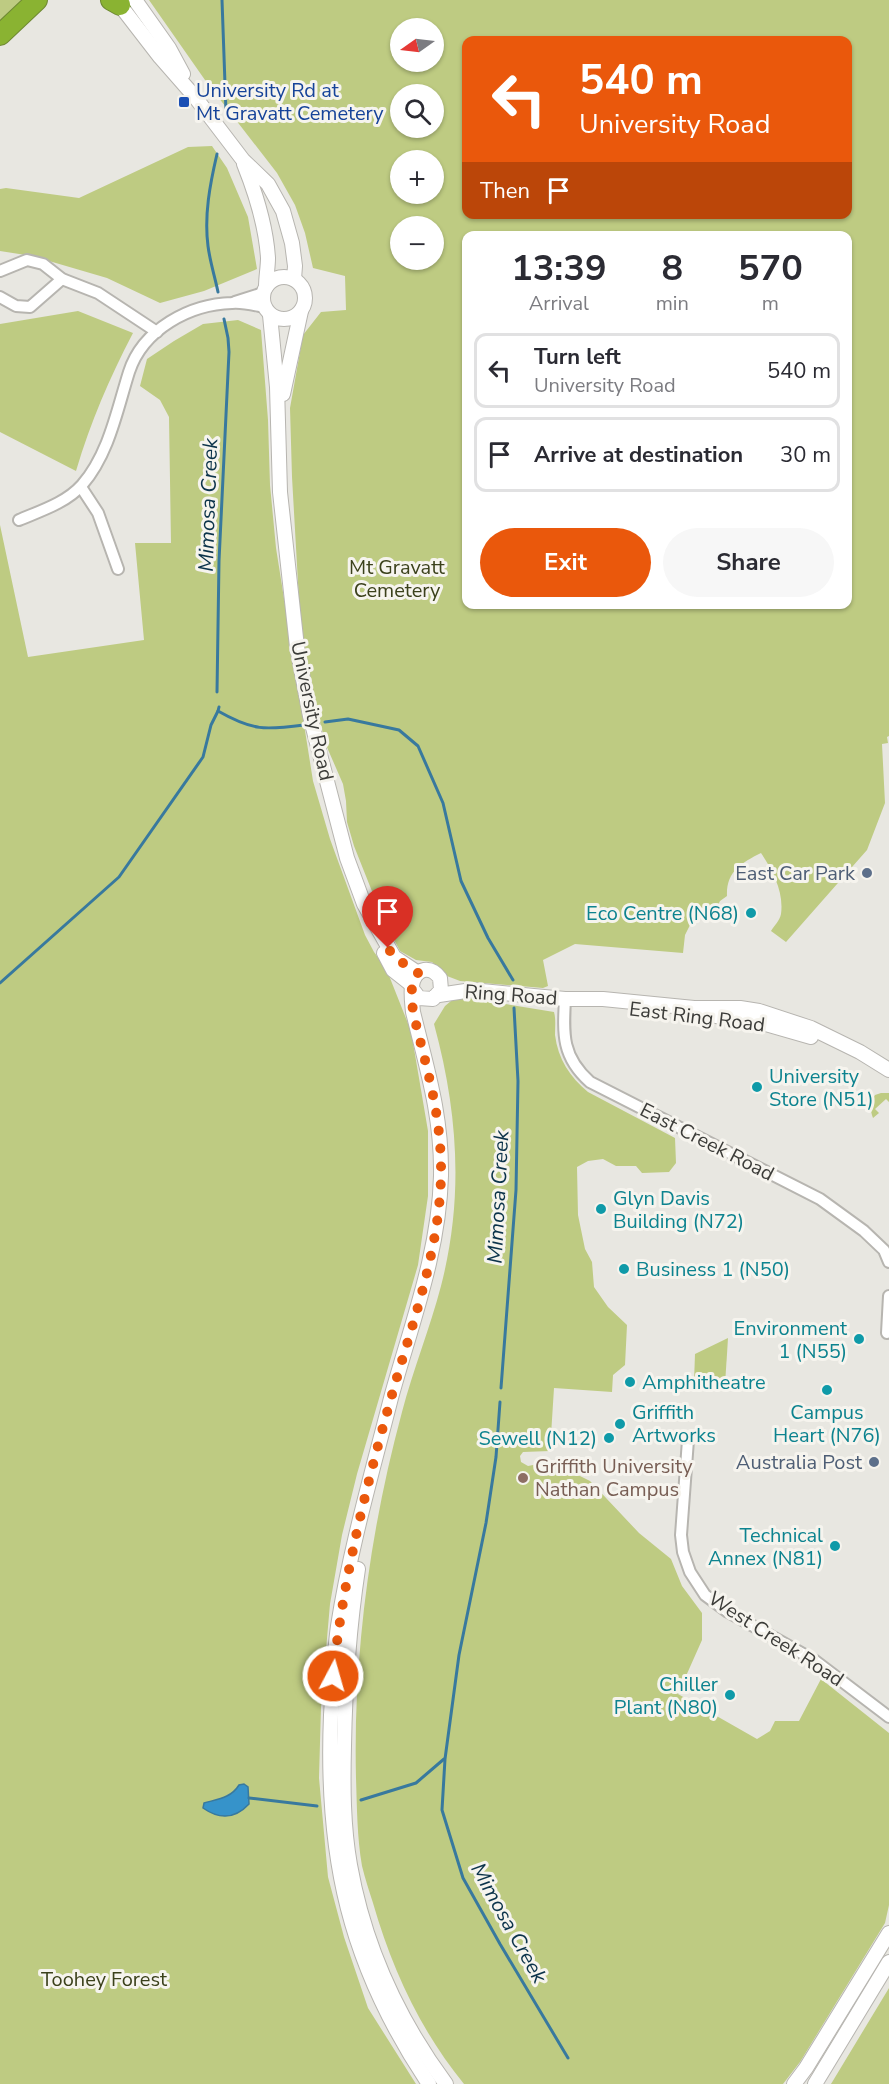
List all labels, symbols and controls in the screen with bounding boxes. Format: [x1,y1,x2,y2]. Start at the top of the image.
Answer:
north arrow [390,18,444,72]
map controls [390,18,444,270]
text: 540 m [579,52,703,109]
icon: left [480,60,558,138]
place label: University Rd at Mt Gravatt Cemetery [196,77,384,127]
button: search [390,84,444,138]
marker: University Rd at Mt Gravatt Cemetery [177,95,191,109]
text: University Road [579,106,770,143]
button: + [390,150,444,204]
icon: arrive [542,174,575,207]
text: Then [480,176,530,206]
button: − [390,216,444,270]
text: 13:39 [511,244,607,293]
text: 8 [661,244,683,293]
text: 570 [738,244,803,293]
text: Arrival [529,290,589,317]
text: min [656,290,689,317]
text: m [762,290,779,317]
text: Turn left [534,342,621,372]
icon: left [483,354,516,387]
text: 540 m [767,356,831,386]
text: University Road [534,372,676,399]
water label: Mimosa Creek [192,437,224,572]
icon: arrive [483,438,516,471]
text: Arrive at destination [534,440,743,470]
text: 30 m [780,440,831,470]
button: Exit [480,528,651,597]
button: Share [663,528,834,597]
park label: Mt Gravatt Cemetery [349,554,446,604]
street label: University Road [284,639,340,783]
place label: East Car Park [735,860,856,887]
marker: East Car Park [860,866,874,880]
pin [362,886,413,948]
icon: arrive [371,895,404,928]
place label: Eco Centre (N68) [586,900,739,927]
marker: Eco Centre (N68) [744,906,758,920]
street label: Ring Road [464,978,558,1012]
street label: East Ring Road [628,995,766,1039]
place label: University Store (N51) [769,1063,874,1113]
marker: University Store (N51) [750,1080,764,1094]
street label: East Creek Road [635,1097,779,1187]
water label: Mimosa Creek [481,1129,515,1264]
place label: Glyn Davis Building (N72) [613,1185,744,1235]
marker: Glyn Davis Building (N72) [594,1202,608,1216]
place label: Business 1 (N50) [636,1256,790,1283]
marker: Business 1 (N50) [617,1262,631,1276]
place label: Environment 1 (N55) [734,1315,848,1365]
marker: Environment 1 (N55) [852,1332,866,1346]
place label: Amphitheatre [642,1369,766,1396]
marker: Amphitheatre [623,1375,637,1389]
marker: Campus Heart (N76) [820,1383,834,1397]
place label: Griffith Artworks [632,1399,716,1449]
place label: Campus Heart (N76) [773,1399,881,1449]
marker: Griffith Artworks [613,1417,627,1431]
place label: Sewell (N12) [478,1425,597,1452]
marker: Sewell (N12) [602,1431,616,1445]
place label: Australia Post [736,1449,863,1476]
place label: Griffith University Nathan Campus [535,1453,693,1503]
marker: Australia Post [867,1455,881,1469]
marker: Griffith University Nathan Campus [516,1471,530,1485]
place label: Technical Annex (N81) [708,1522,823,1572]
marker: Technical Annex (N81) [828,1539,842,1553]
street label: West Creek Road [703,1585,849,1693]
position arrow [301,1644,365,1708]
place label: Chiller Plant (N80) [614,1671,718,1721]
marker: Chiller Plant (N80) [723,1688,737,1702]
water label: Mimosa Creek [464,1858,554,1989]
park label: Toohey Forest [41,1966,168,1993]

